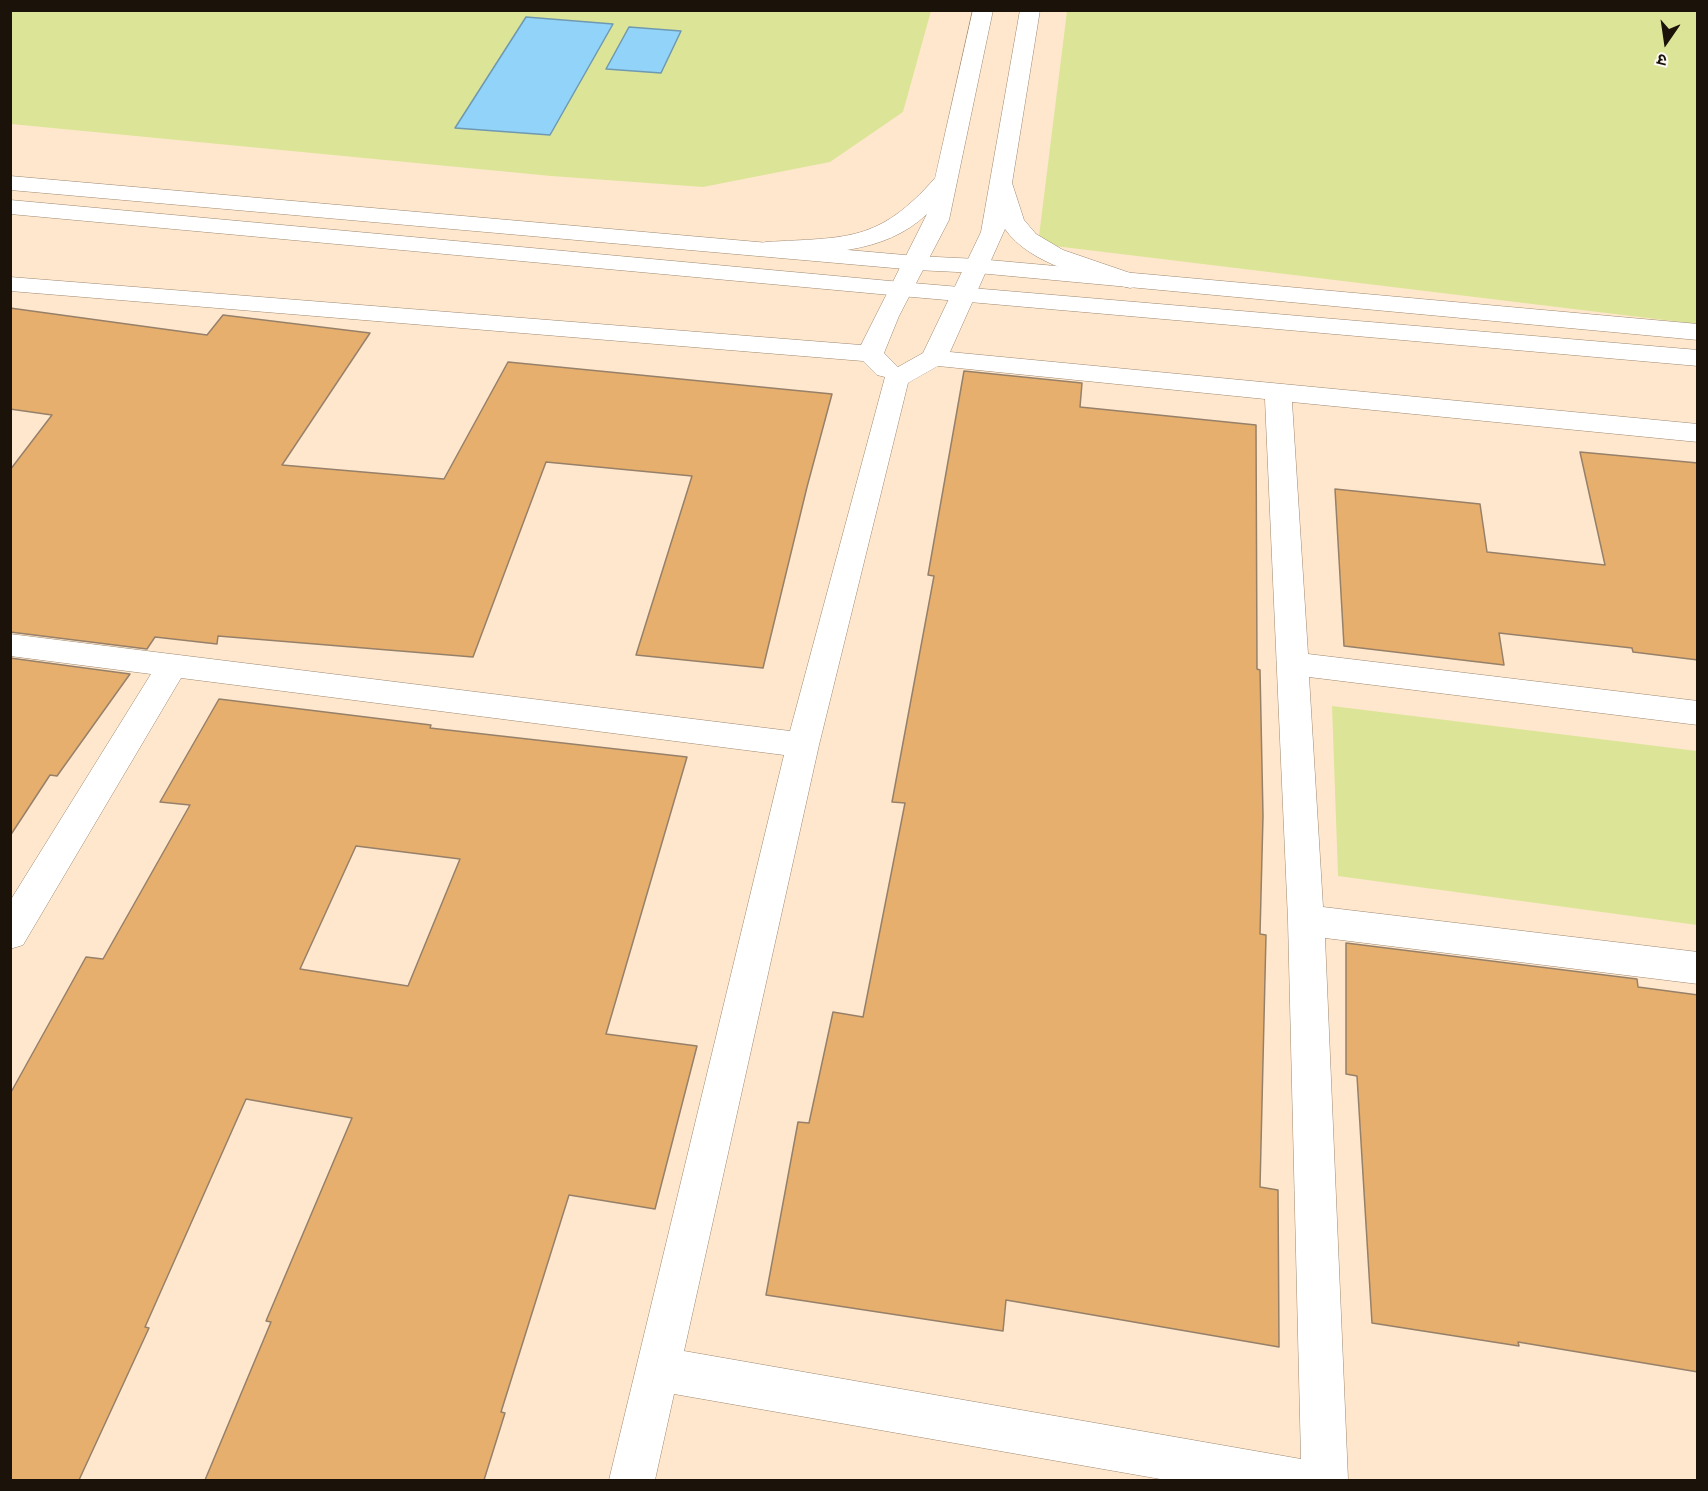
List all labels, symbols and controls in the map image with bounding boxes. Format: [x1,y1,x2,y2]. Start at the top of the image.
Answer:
north arrow [1636,12,1696,72]
text: उ [1655,50,1669,70]

